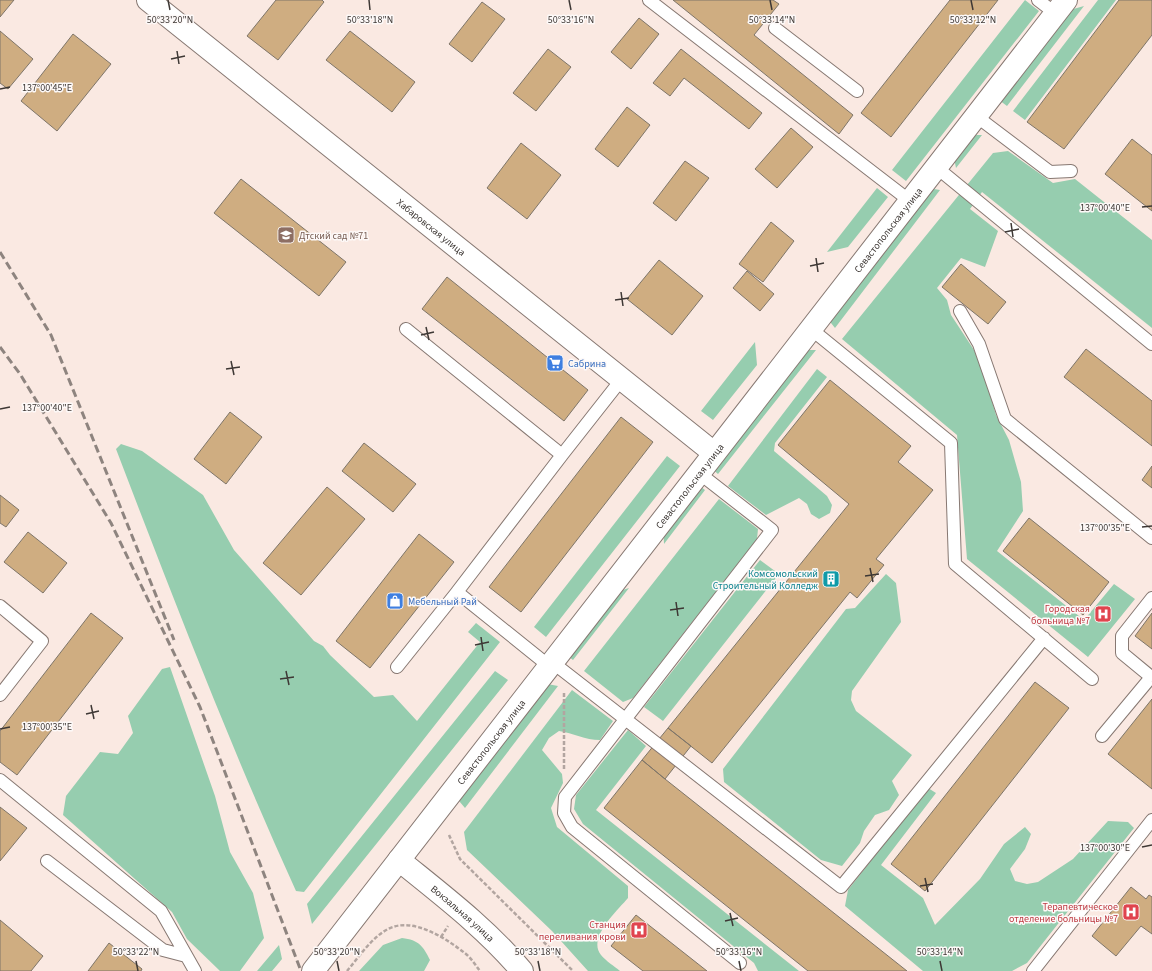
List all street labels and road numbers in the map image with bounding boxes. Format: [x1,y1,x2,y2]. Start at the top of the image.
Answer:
street label: Севастопольская улица [851,185,926,276]
street label: Хабаровская улица [393,196,468,259]
street label: Севастопольская улица [653,441,728,532]
street label: Севастопольская улица [454,697,529,788]
street label: Вокзальная улица [427,882,497,945]

